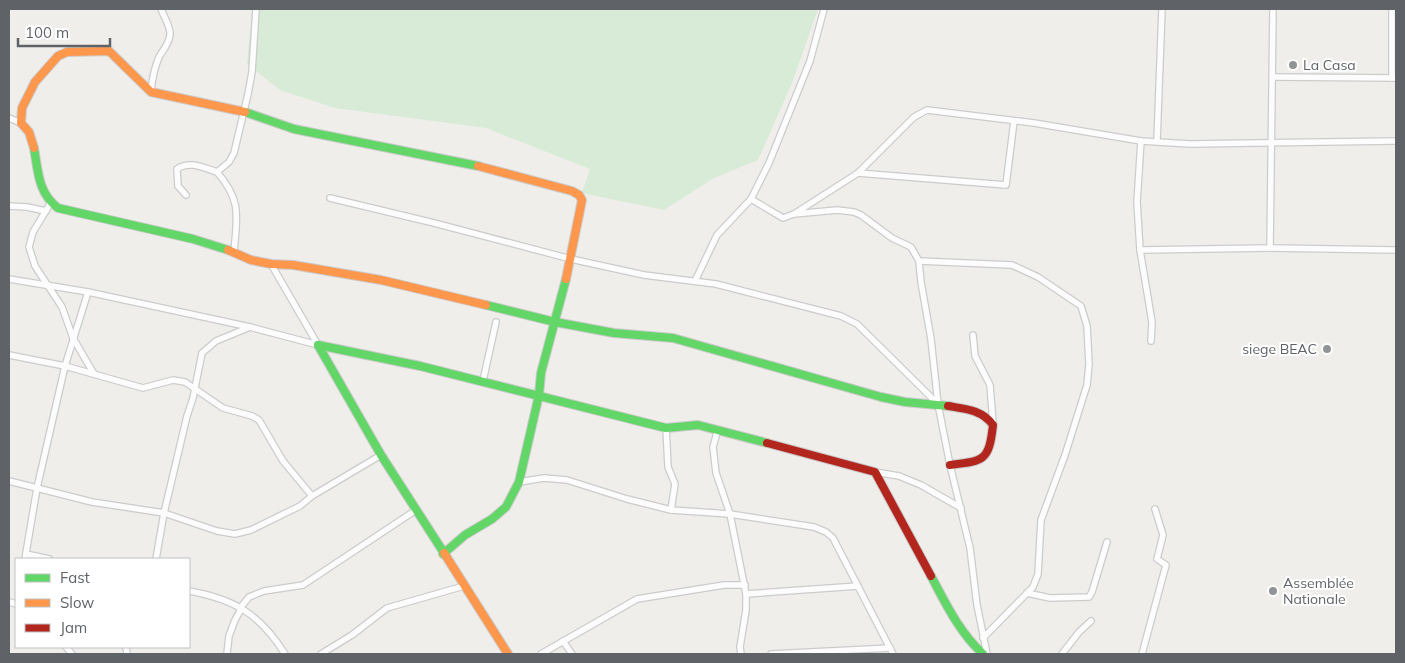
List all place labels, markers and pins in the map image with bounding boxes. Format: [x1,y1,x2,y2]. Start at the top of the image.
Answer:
place label: La Casa [1303,56,1356,74]
marker: La Casa [1287,59,1299,71]
place label: siege BEAC [1242,340,1317,358]
marker: siege BEAC [1321,343,1333,355]
place label: Assemblée Nationale [1283,574,1354,608]
marker: Assemblée Nationale [1267,585,1279,597]

